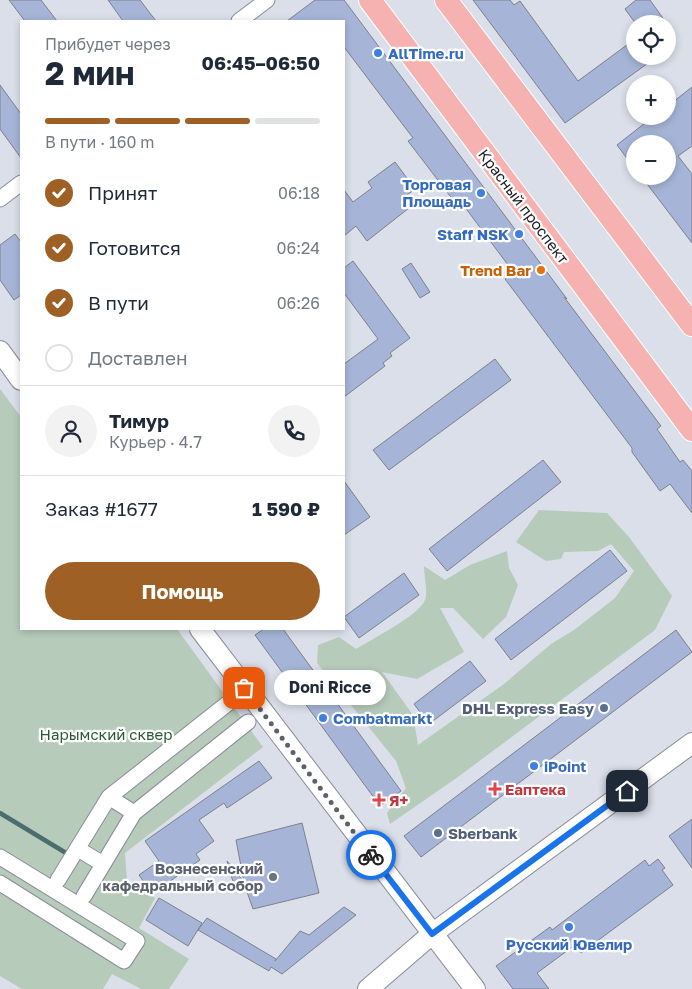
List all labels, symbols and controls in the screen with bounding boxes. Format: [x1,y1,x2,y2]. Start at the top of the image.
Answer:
map controls [626,15,676,185]
button: locate [626,15,676,65]
text: Прибудет через [45,34,171,54]
place label: AllTime.ru [388,44,464,62]
marker: AllTime.ru [372,47,384,59]
text: 06:45–06:50 [202,51,320,74]
text: 2 мин [45,54,135,92]
button: + [626,75,676,125]
text: В пути · 160 m [45,132,155,152]
button: − [626,135,676,185]
street label: Красный проспект [475,145,573,267]
place label: Торговая Площадь [402,175,471,210]
icon: check [45,179,73,207]
text: Принят [88,181,157,204]
text: 06:18 [278,183,320,203]
marker: Торговая Площадь [475,187,487,199]
place label: Staff NSK [437,225,509,243]
marker: Staff NSK [513,228,525,240]
icon: check [45,234,73,262]
text: Готовится [88,236,181,259]
text: 06:24 [277,238,320,258]
place label: Trend Bar [460,261,531,279]
marker: Trend Bar [535,264,547,276]
icon: check [45,289,73,317]
text: В пути [88,291,149,314]
text: 06:26 [277,293,320,313]
text: Доставлен [88,346,188,369]
button: person [45,405,97,457]
button: phone [268,405,320,457]
text: Тимур [109,409,169,432]
text: Курьер · 4.7 [109,432,202,452]
text: Заказ #1677 [45,497,158,520]
text: 1 590 ₽ [252,497,320,520]
button: Помощь [45,562,320,620]
pin [223,667,265,709]
callout: Doni Ricce [274,670,386,706]
icon: bag [230,674,258,702]
text: Doni Ricce [289,677,371,697]
place label: DHL Express Easy [462,699,594,717]
marker: DHL Express Easy [598,702,610,714]
place label: Combatmarkt [333,709,432,727]
marker: Combatmarkt [317,712,329,724]
park label: Нарымский сквер [40,725,172,743]
place label: iPoint [544,757,586,775]
marker: iPoint [528,760,540,772]
pin [606,770,648,812]
icon: home [613,777,641,805]
place label: Еаптека [505,780,566,798]
marker: Еаптека [489,783,501,795]
place label: Я+ [389,791,409,809]
marker: Я+ [373,794,385,806]
place label: Sberbank [448,824,518,842]
marker: Sberbank [432,827,444,839]
courier [346,830,396,880]
icon: bike [357,841,385,869]
place label: Вознесенский кафедральный собор [103,859,263,894]
marker: Вознесенский кафедральный собор [267,871,279,883]
marker: Русский Ювелир [563,921,575,933]
place label: Русский Ювелир [506,935,632,953]

